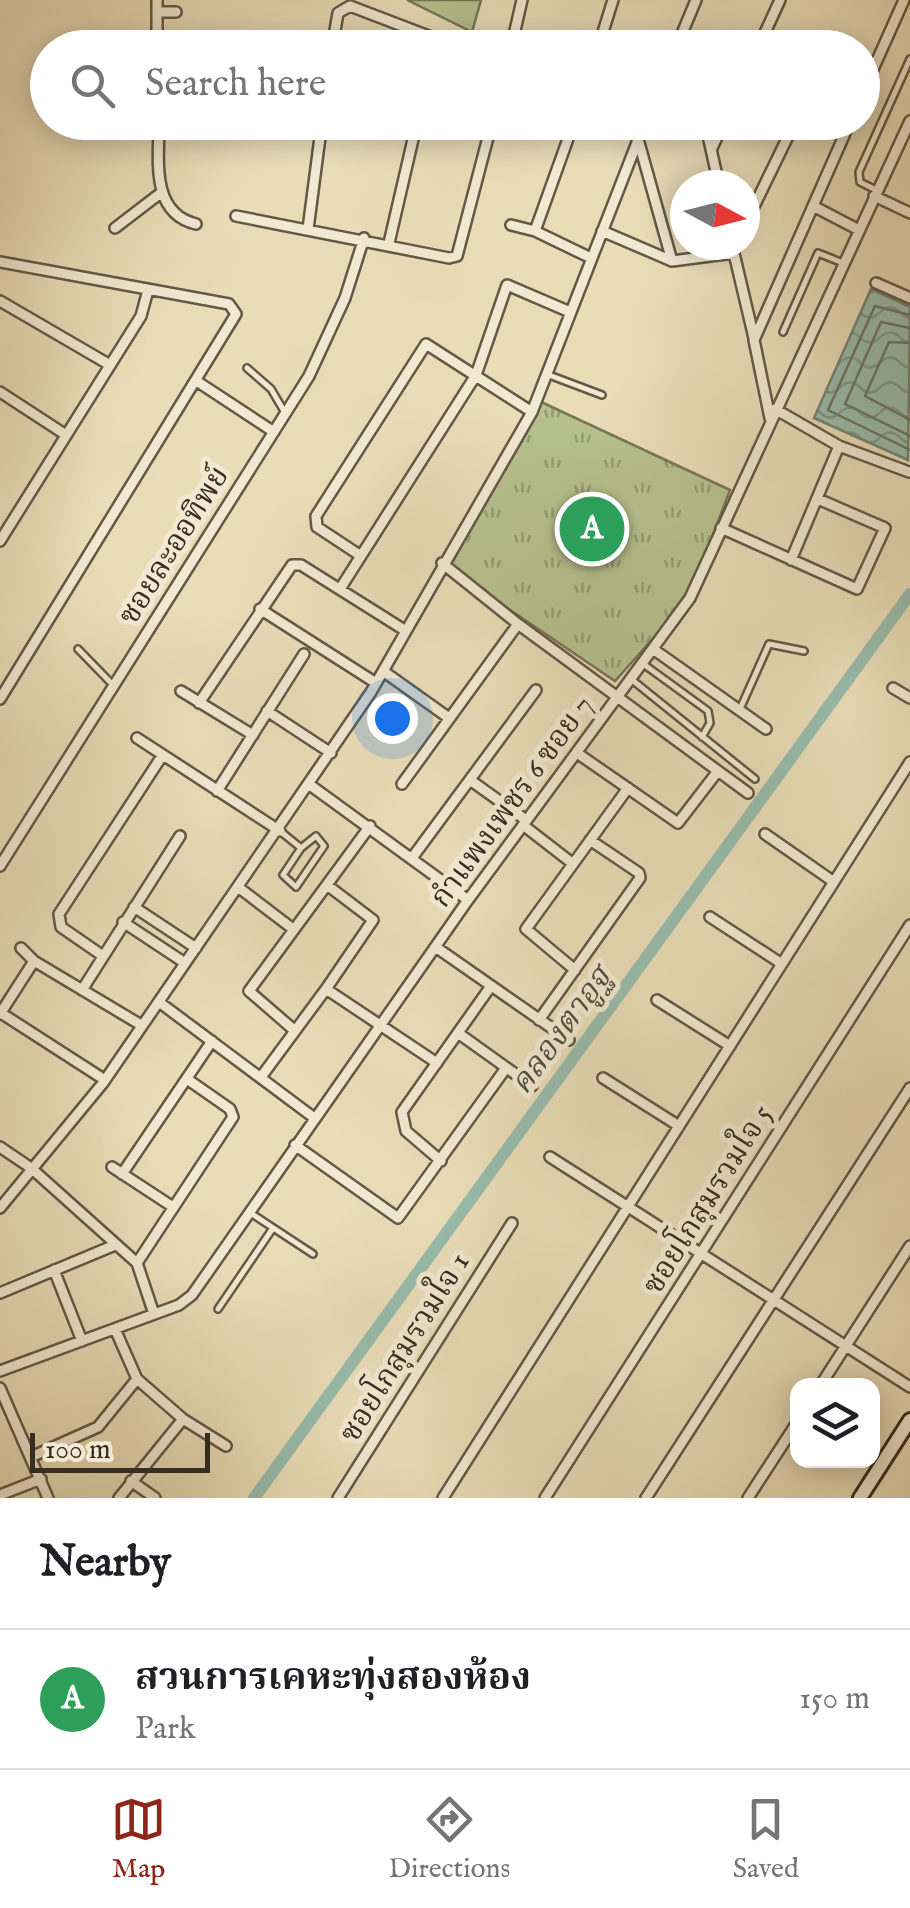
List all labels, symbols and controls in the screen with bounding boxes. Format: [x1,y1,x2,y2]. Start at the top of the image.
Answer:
search box [30,30,880,140]
icon: search [65,58,120,113]
text: Search here [145,61,326,109]
north arrow [670,170,760,260]
street label: ซอยละออทิพย์ [111,460,238,632]
pin: A [560,492,624,566]
street label: กำแพงเพชร 6 ซอย 7 [423,689,602,916]
your location [367,693,418,744]
water label: คลองตาอูฐ [502,956,625,1103]
street label: ซอยโกสุมรวมใจ 5 [632,1096,782,1302]
street label: ซอยโกสุมรวมใจ 1 [329,1244,479,1450]
map controls [790,1378,880,1468]
button: layers [790,1378,880,1468]
scale bar [30,1428,210,1472]
text: 100 m [45,1433,111,1468]
text: Nearby [40,1537,171,1590]
text: สวนการเคหะทุ่งสองห้อง [135,1655,531,1703]
text: A [62,1679,83,1720]
text: 150 m [799,1679,870,1720]
text: Park [135,1709,196,1750]
tab: Map [111,1792,166,1887]
tab: Directions [388,1792,510,1887]
tab: Saved [733,1792,799,1887]

